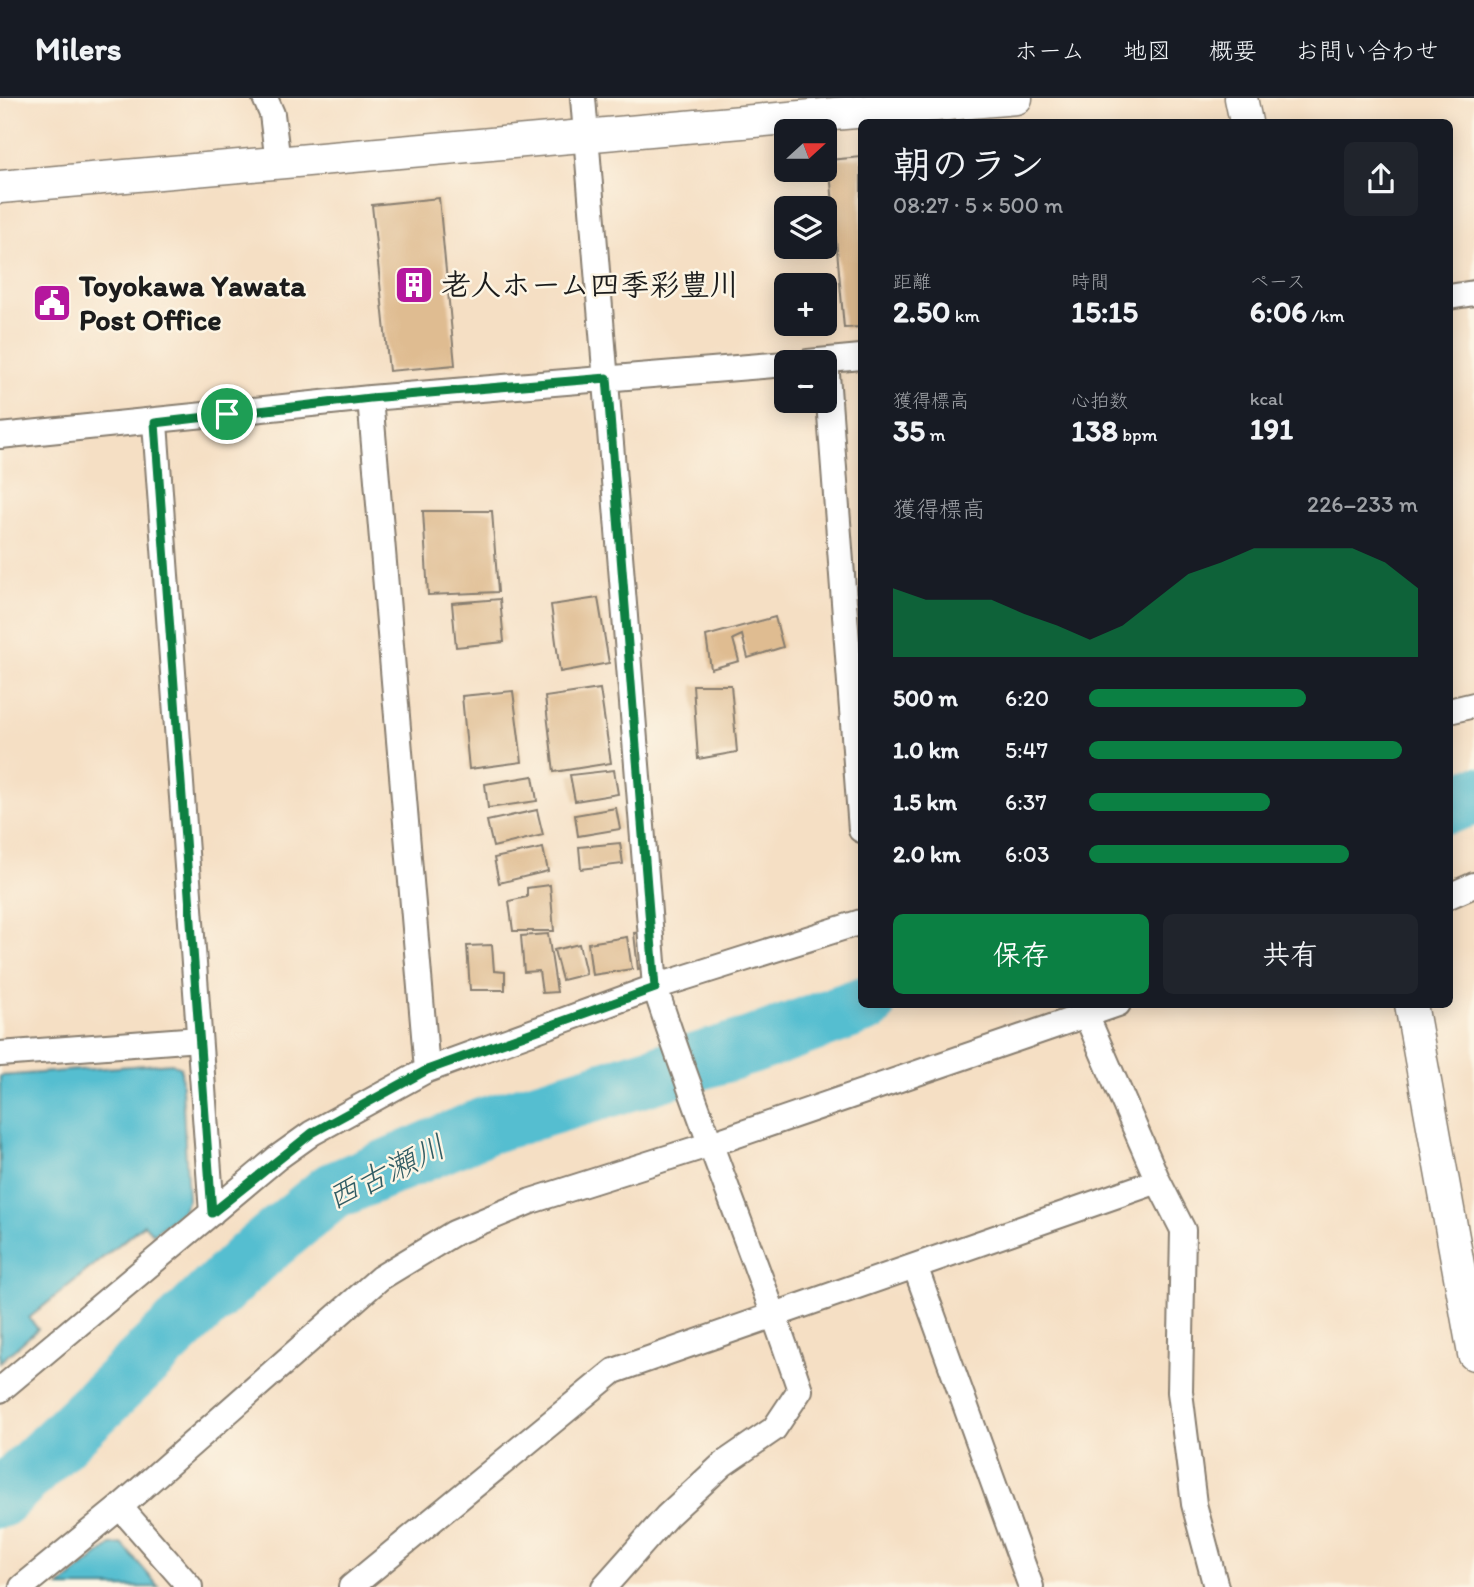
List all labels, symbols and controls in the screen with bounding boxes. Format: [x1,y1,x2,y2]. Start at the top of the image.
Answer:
text: Milers [35,29,122,68]
text: ホーム [1014,36,1085,65]
text: 地図 [1123,36,1171,65]
text: 概要 [1209,36,1257,65]
text: お問い合わせ [1295,36,1439,65]
north arrow [774,119,836,182]
map controls [774,119,837,413]
text: 朝のラン [893,142,1045,188]
button: share [1344,142,1418,216]
text: 08:27 · 5 × 500 m [893,191,1063,219]
button: layers [774,196,837,259]
building icon: 老人ホーム四季彩豊川 [393,264,435,306]
place label: 老人ホーム四季彩豊川 [441,266,740,303]
place label: Toyokawa Yawata Post Office [78,267,306,338]
text: 距離 [893,270,931,293]
text: 時間 [1071,270,1109,293]
text: ペース [1250,270,1306,293]
button: + [774,273,837,336]
public building icon: Toyokawa Yawata Post Office [31,282,73,324]
text: 2.50 [893,293,950,330]
text: 15:15 [1071,293,1138,330]
text: 6:06 [1250,293,1307,330]
text: km [950,304,980,327]
text: /km [1307,304,1345,327]
button: − [774,350,837,413]
pin [197,384,257,444]
text: kcal [1250,387,1283,410]
text: 獲得標高 [893,389,969,412]
text: 心拍数 [1071,389,1128,412]
icon: arrive [208,395,246,433]
text: 191 [1250,410,1293,447]
text: 35 [893,412,925,449]
text: 138 [1071,412,1118,449]
text: m [925,423,945,446]
text: bpm [1118,423,1158,446]
text: 226–233 m [1307,490,1418,518]
text: 獲得標高 [893,495,985,523]
text: 500 m [893,684,958,712]
text: 6:20 [1005,684,1049,712]
text: 1.0 km [893,736,959,764]
text: 5:47 [1005,736,1048,764]
text: 1.5 km [893,788,957,816]
text: 6:37 [1005,788,1047,816]
text: 2.0 km [893,840,961,868]
text: 6:03 [1005,840,1050,868]
button: 保存 [893,914,1149,994]
button: 共有 [1163,914,1418,994]
water label: 西古瀬川 [320,1127,452,1217]

